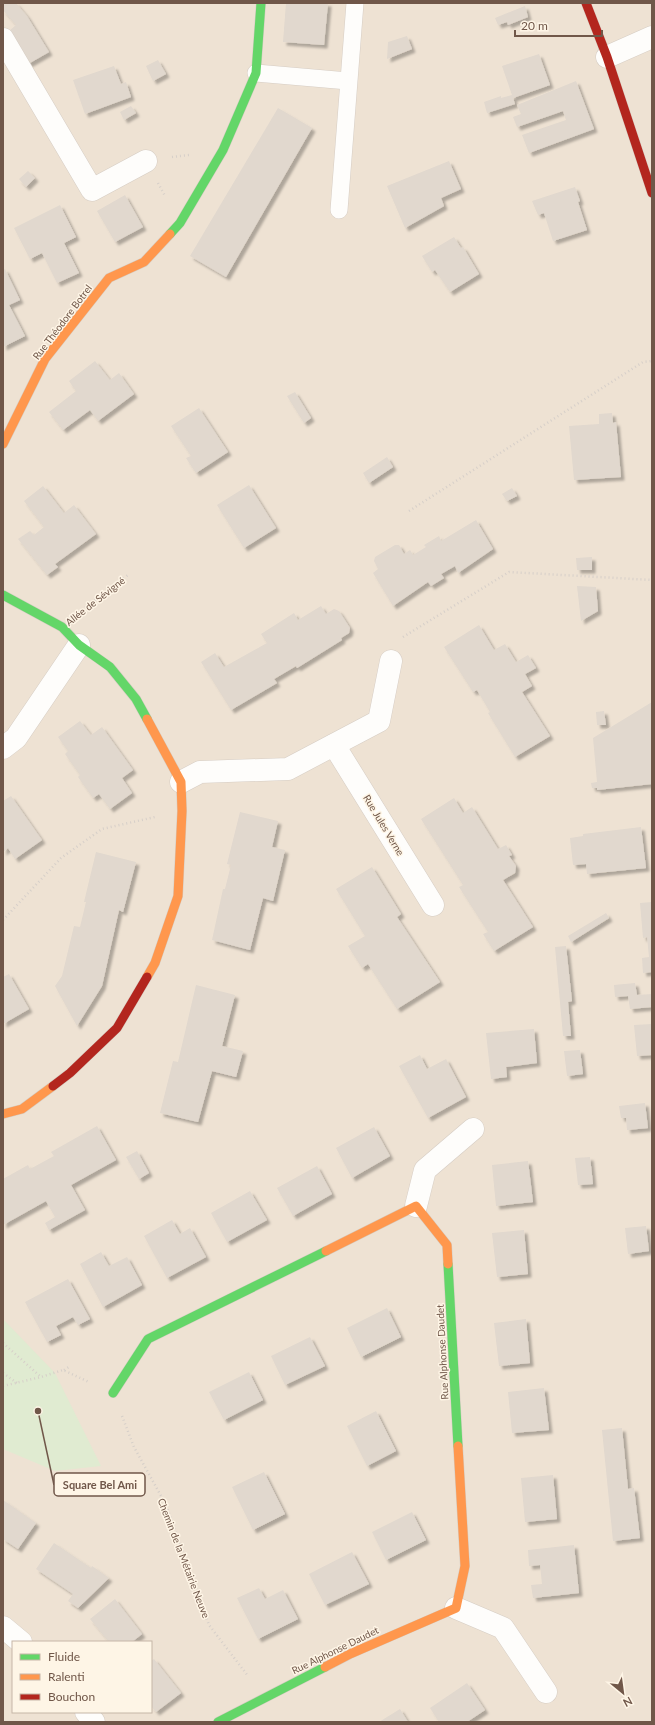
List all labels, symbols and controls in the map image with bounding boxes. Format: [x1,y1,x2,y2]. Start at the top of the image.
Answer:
scale bar [515,12,602,38]
text: 20 m [521,18,548,33]
street label: Rue Théodore Botrel [30,282,94,362]
street label: Allée de Sévigné [63,574,127,628]
street label: Rue Jules Verne [361,792,407,858]
street label: Rue Alphonse Daudet [433,1304,450,1400]
callout: Square Bel Ami [54,1473,145,1496]
text: Square Bel Ami [63,1478,137,1491]
street label: Chemin de la Métairie Neuve [156,1496,212,1620]
street label: Rue Alphonse Daudet [290,1624,381,1676]
legend [12,1641,152,1713]
text: Fluide [48,1649,80,1664]
text: Ralenti [48,1669,85,1684]
north arrow [603,1673,643,1713]
text: Bouchon [48,1689,95,1704]
text: N [621,1694,635,1710]

